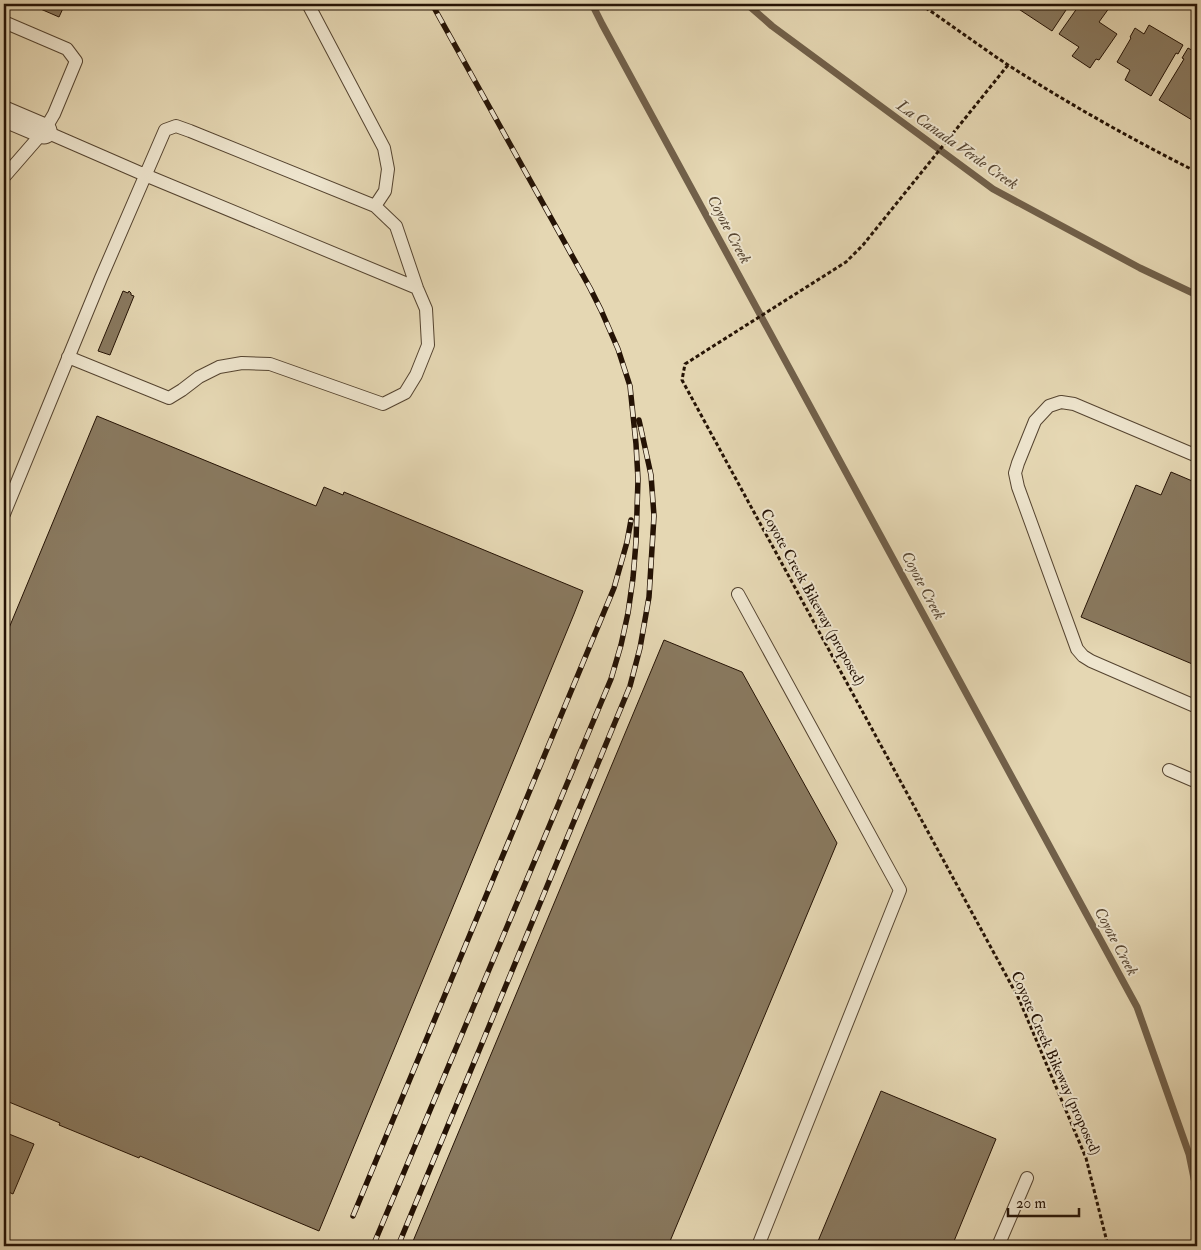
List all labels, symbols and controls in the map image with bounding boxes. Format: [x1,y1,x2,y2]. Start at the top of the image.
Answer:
water label: La Canada Verde Creek [892,95,1022,194]
water label: Coyote Creek [703,192,756,268]
street label: Coyote Creek Bikeway (proposed) [755,505,869,690]
water label: Coyote Creek [897,548,950,624]
water label: Coyote Creek [1090,904,1143,980]
street label: Coyote Creek Bikeway (proposed) [1005,968,1105,1159]
scale bar [1008,1185,1080,1217]
text: 20 m [1016,1194,1046,1213]

